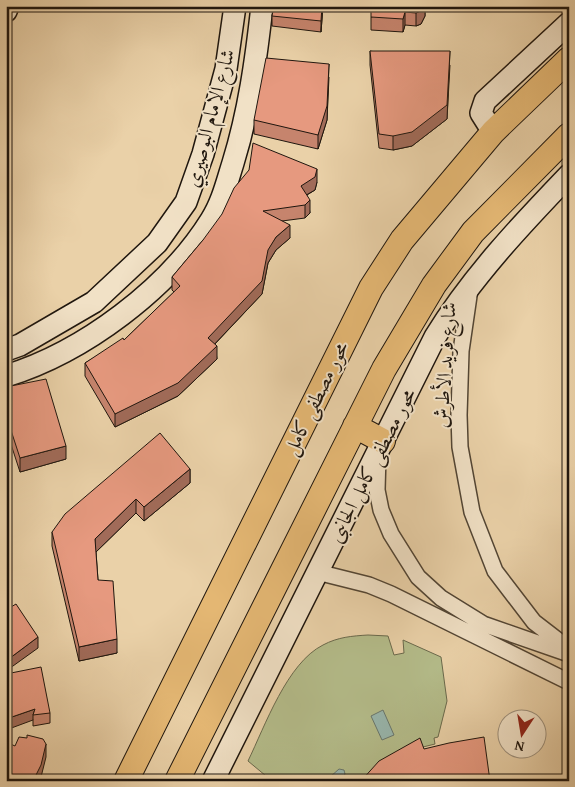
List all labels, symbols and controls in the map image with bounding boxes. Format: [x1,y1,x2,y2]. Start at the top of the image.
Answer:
street label: شارع الإمام البوصيري [177,46,245,191]
street label: شارع فريد الأطرش [425,301,467,429]
street label: محور مصطفى كامل [275,336,356,460]
street label: محور مصطفى كامل الجانبى [320,383,423,548]
north arrow [498,710,548,760]
text: N [512,736,526,757]

